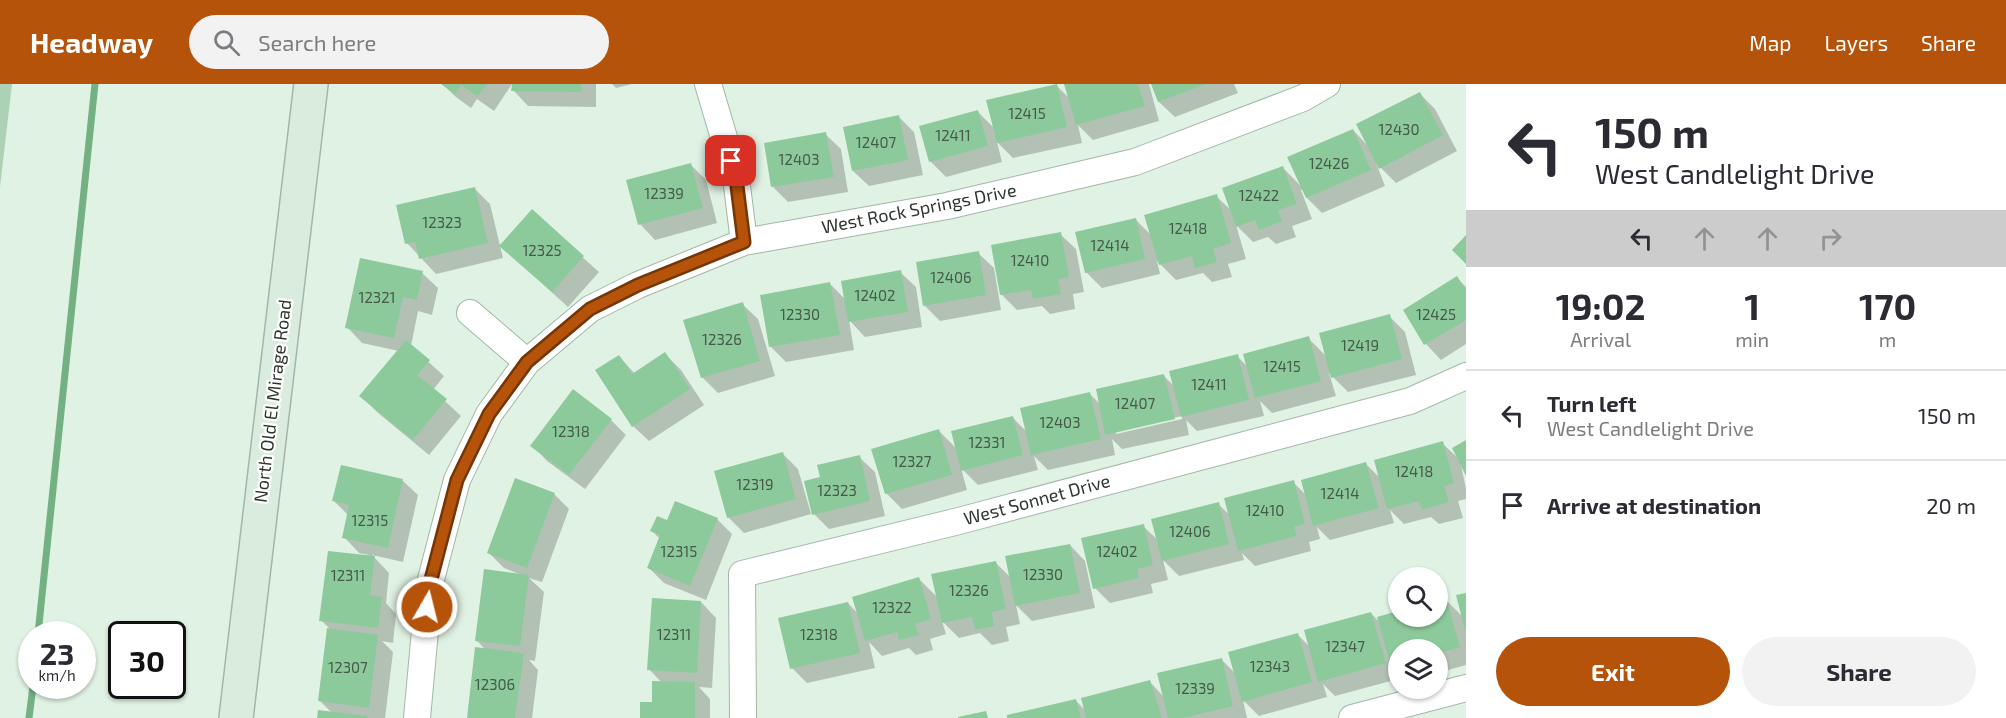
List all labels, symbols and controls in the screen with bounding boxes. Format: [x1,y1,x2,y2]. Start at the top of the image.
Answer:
search box [189,15,609,69]
text: Headway [30,25,153,59]
icon: search [210,26,243,59]
text: Search here [258,29,376,55]
text: Map [1749,30,1791,55]
text: Layers [1824,30,1888,55]
text: Share [1921,30,1976,55]
house number: 12415 [1008,104,1046,122]
text: 150 m [1595,106,1709,156]
icon: left [1496,108,1574,186]
house number: 12430 [1378,120,1420,138]
house number: 12411 [935,126,971,144]
house number: 12407 [856,133,896,151]
pin [705,135,756,186]
icon: arrive [714,144,747,177]
house number: 12403 [778,150,820,168]
house number: 12426 [1309,154,1349,172]
text: West Candlelight Drive [1595,157,1874,189]
street label: West Rock Springs Drive [819,178,1018,238]
house number: 12339 [644,184,684,202]
house number: 12422 [1239,186,1279,204]
house number: 12323 [422,213,462,231]
house number: 12418 [1169,219,1207,237]
icon: left [1625,222,1658,255]
icon: ahead [1688,222,1721,255]
icon: ahead [1751,222,1784,255]
icon: right [1814,222,1847,255]
house number: 12414 [1091,236,1129,254]
house number: 12325 [522,241,562,259]
house number: 12410 [1011,251,1049,269]
house number: 12406 [930,268,972,286]
text: 19:02 [1556,284,1645,327]
text: 1 [1744,284,1760,327]
text: 170 [1859,284,1916,327]
house number: 12402 [854,286,896,304]
house number: 12321 [358,288,396,306]
street label: North Old El Mirage Road [249,298,295,504]
house number: 12330 [780,305,820,323]
house number: 12425 [1416,305,1456,323]
text: Arrival [1570,327,1631,351]
text: min [1735,327,1769,351]
text: m [1879,327,1896,351]
house number: 12326 [702,330,742,348]
house number: 12419 [1341,336,1379,354]
house number: 12415 [1263,357,1301,375]
house number: 12411 [1191,375,1227,393]
text: Turn left [1547,390,1636,416]
house number: 12407 [1115,394,1155,412]
icon: left [1496,399,1529,432]
text: 150 m [1918,402,1976,428]
house number: 12403 [1039,413,1081,431]
text: West Candlelight Drive [1547,416,1754,440]
house number: 12318 [552,422,590,440]
house number: 12331 [968,433,1006,451]
house number: 12327 [893,452,932,470]
house number: 12418 [1395,462,1433,480]
street label: West Sonnet Drive [961,469,1112,529]
house number: 12319 [736,475,774,493]
house number: 12323 [817,481,857,499]
house number: 12414 [1321,484,1359,502]
icon: arrive [1496,489,1529,522]
text: Arrive at destination [1547,492,1761,518]
text: 20 m [1926,492,1976,518]
house number: 12410 [1246,501,1284,519]
house number: 12315 [352,511,388,529]
house number: 12406 [1169,522,1211,540]
house number: 12315 [661,542,697,560]
house number: 12402 [1096,542,1138,560]
house number: 12330 [1023,565,1063,583]
house number: 12311 [331,566,365,584]
map controls [1388,567,1448,699]
button: search [1388,567,1448,627]
position arrow [395,575,459,639]
house number: 12326 [949,581,989,599]
house number: 12322 [872,598,912,616]
speed limit sign: 30 [108,621,186,699]
house number: 12311 [657,625,691,643]
house number: 12318 [800,625,838,643]
text: 23 [40,635,74,671]
house number: 12347 [1325,637,1365,655]
button: Exit [1496,637,1730,706]
button: Share [1742,637,1976,706]
button: layers [1388,639,1448,699]
house number: 12343 [1250,657,1290,675]
house number: 12307 [328,658,368,676]
text: km/h [38,666,76,684]
house number: 12306 [475,675,515,693]
house number: 12339 [1175,679,1215,697]

